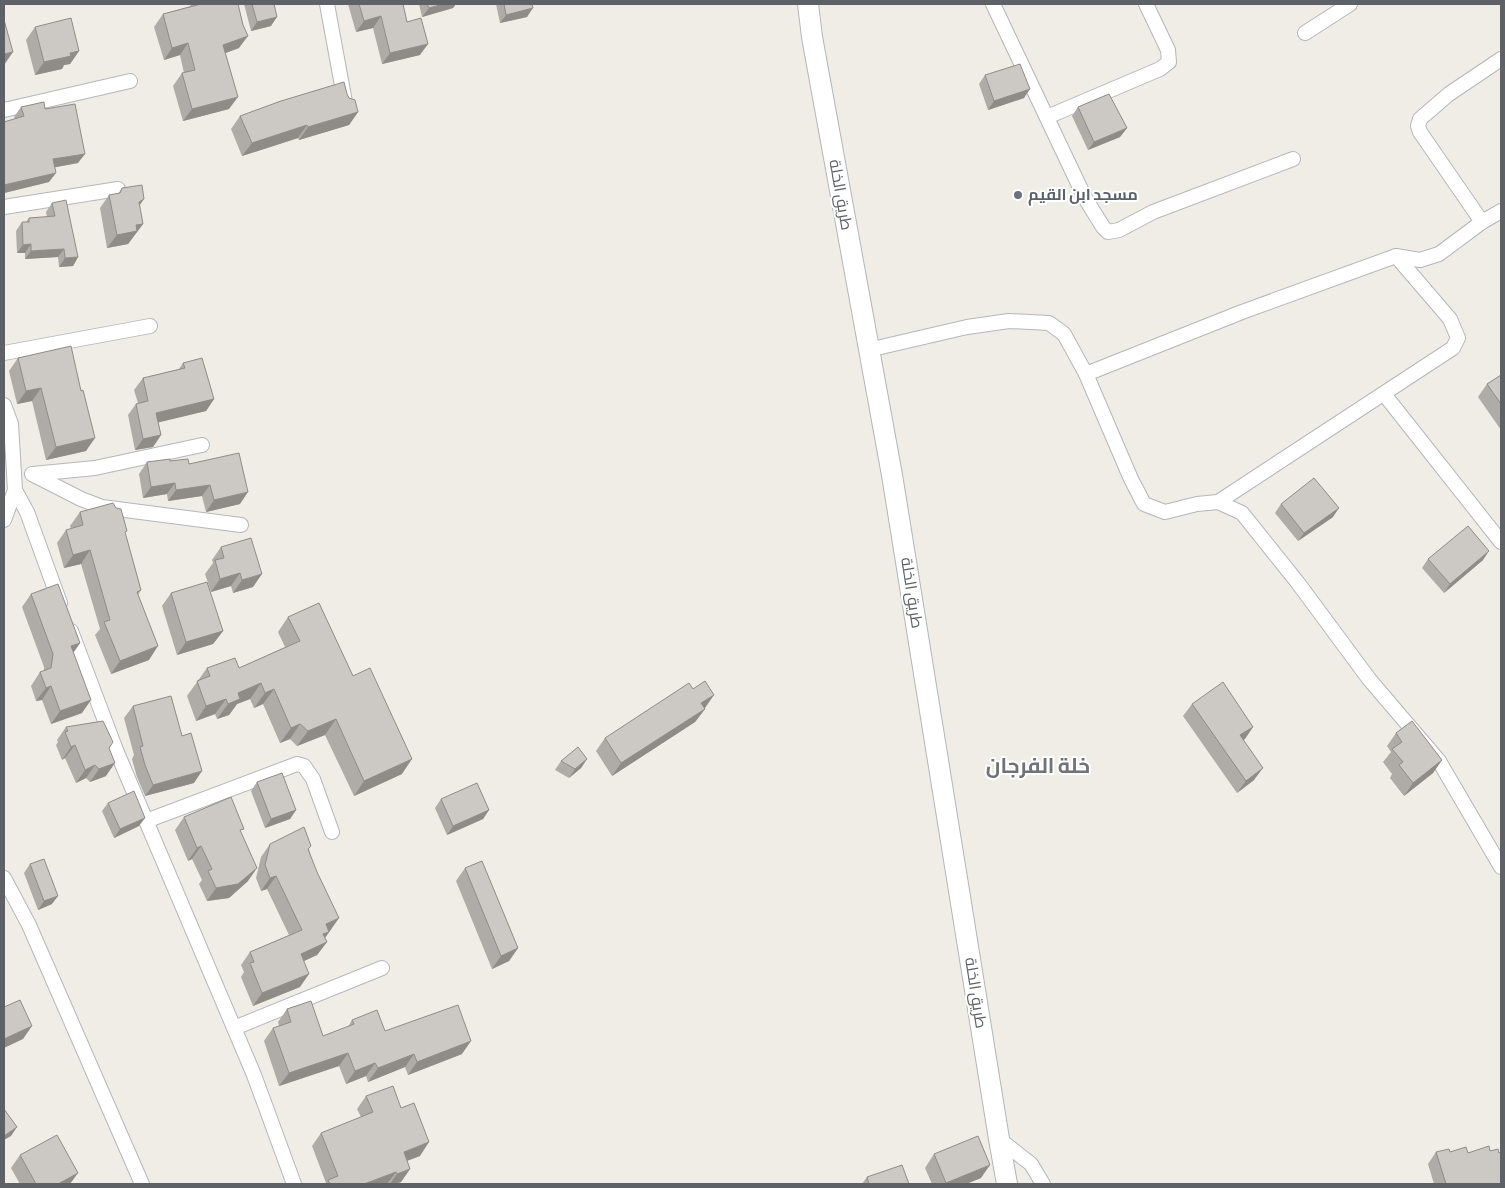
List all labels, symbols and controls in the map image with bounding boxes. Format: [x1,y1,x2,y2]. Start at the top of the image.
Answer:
street label: طريق الخلة [824,158,856,232]
place label: مسجد ابن القيم [1028,186,1138,206]
marker: مسجد ابن القيم [1012,189,1024,201]
street label: طريق الخلة [896,556,926,630]
district label: خلة الفرجان [986,754,1090,779]
street label: طريق الخلة [960,956,990,1030]

